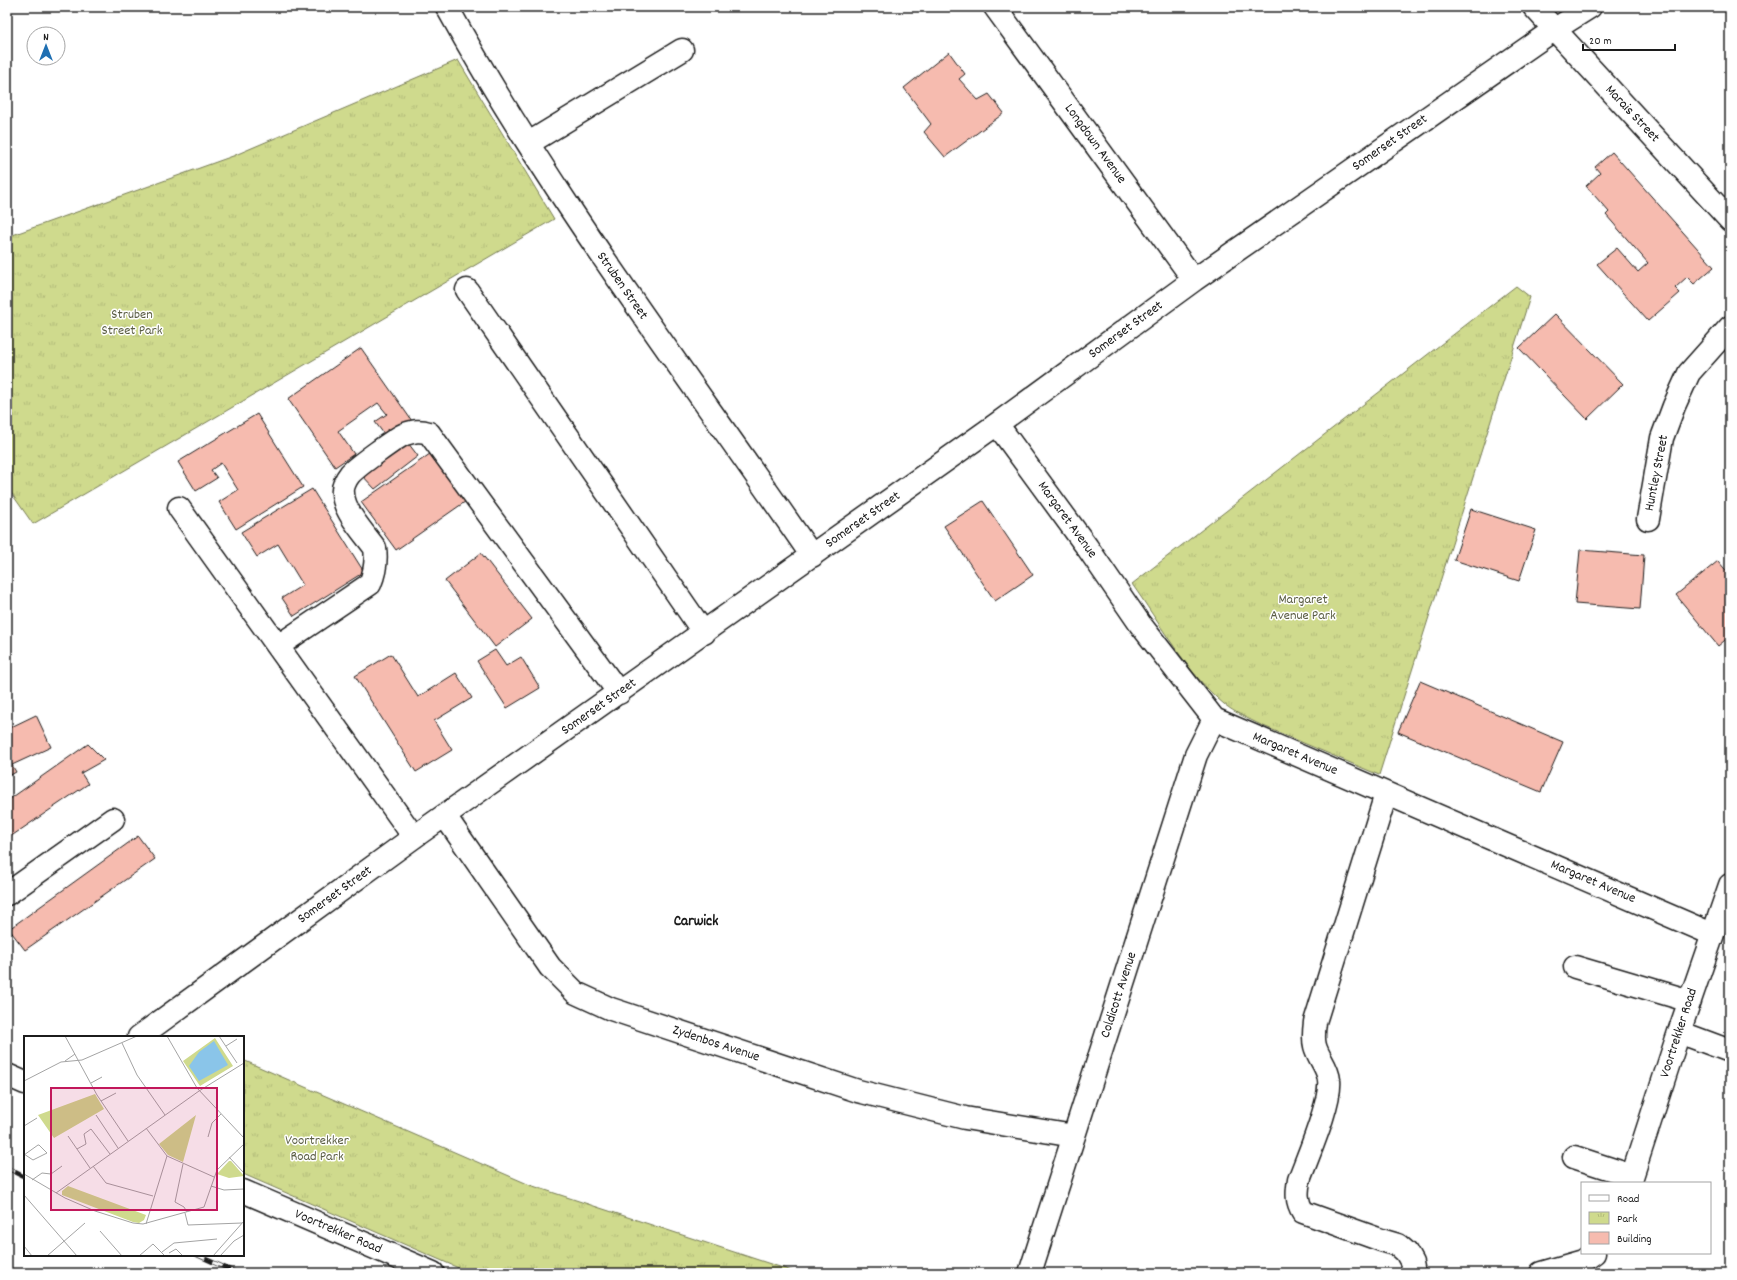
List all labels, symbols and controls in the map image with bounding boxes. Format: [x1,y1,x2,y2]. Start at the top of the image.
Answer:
north arrow [26,26,66,66]
scale bar [1583,26,1675,52]
text: N [43,30,49,46]
text: 20 m [1589,33,1612,50]
street label: Marais Street [1600,81,1664,147]
street label: Longdown Avenue [1059,100,1131,188]
street label: Somerset Street [1348,110,1432,176]
street label: Struben Street [591,248,653,324]
street label: Somerset Street [1085,296,1167,364]
park label: Struben Street Park [101,305,163,341]
street label: Huntley Street [1640,433,1674,513]
street label: Margaret Avenue [1032,477,1102,563]
street label: Somerset Street [821,487,905,553]
park label: Margaret Avenue Park [1270,590,1336,626]
street label: Somerset Street [557,674,641,740]
street label: Margaret Avenue [1249,727,1341,781]
street label: Margaret Avenue [1547,855,1639,909]
street label: Somerset Street [294,861,376,929]
district label: Carwick [674,911,718,933]
street label: Coldicott Avenue [1096,949,1142,1041]
street label: Voortrekker Road [1655,986,1703,1080]
street label: Zydenbos Avenue [670,1020,762,1068]
inset map [24,1036,244,1256]
park label: Voortrekker Road Park [285,1131,350,1167]
legend [1581,1182,1711,1254]
text: Road [1617,1191,1639,1208]
street label: Voortrekker Road [291,1205,385,1259]
text: Park [1617,1211,1638,1228]
text: Building [1617,1231,1652,1248]

